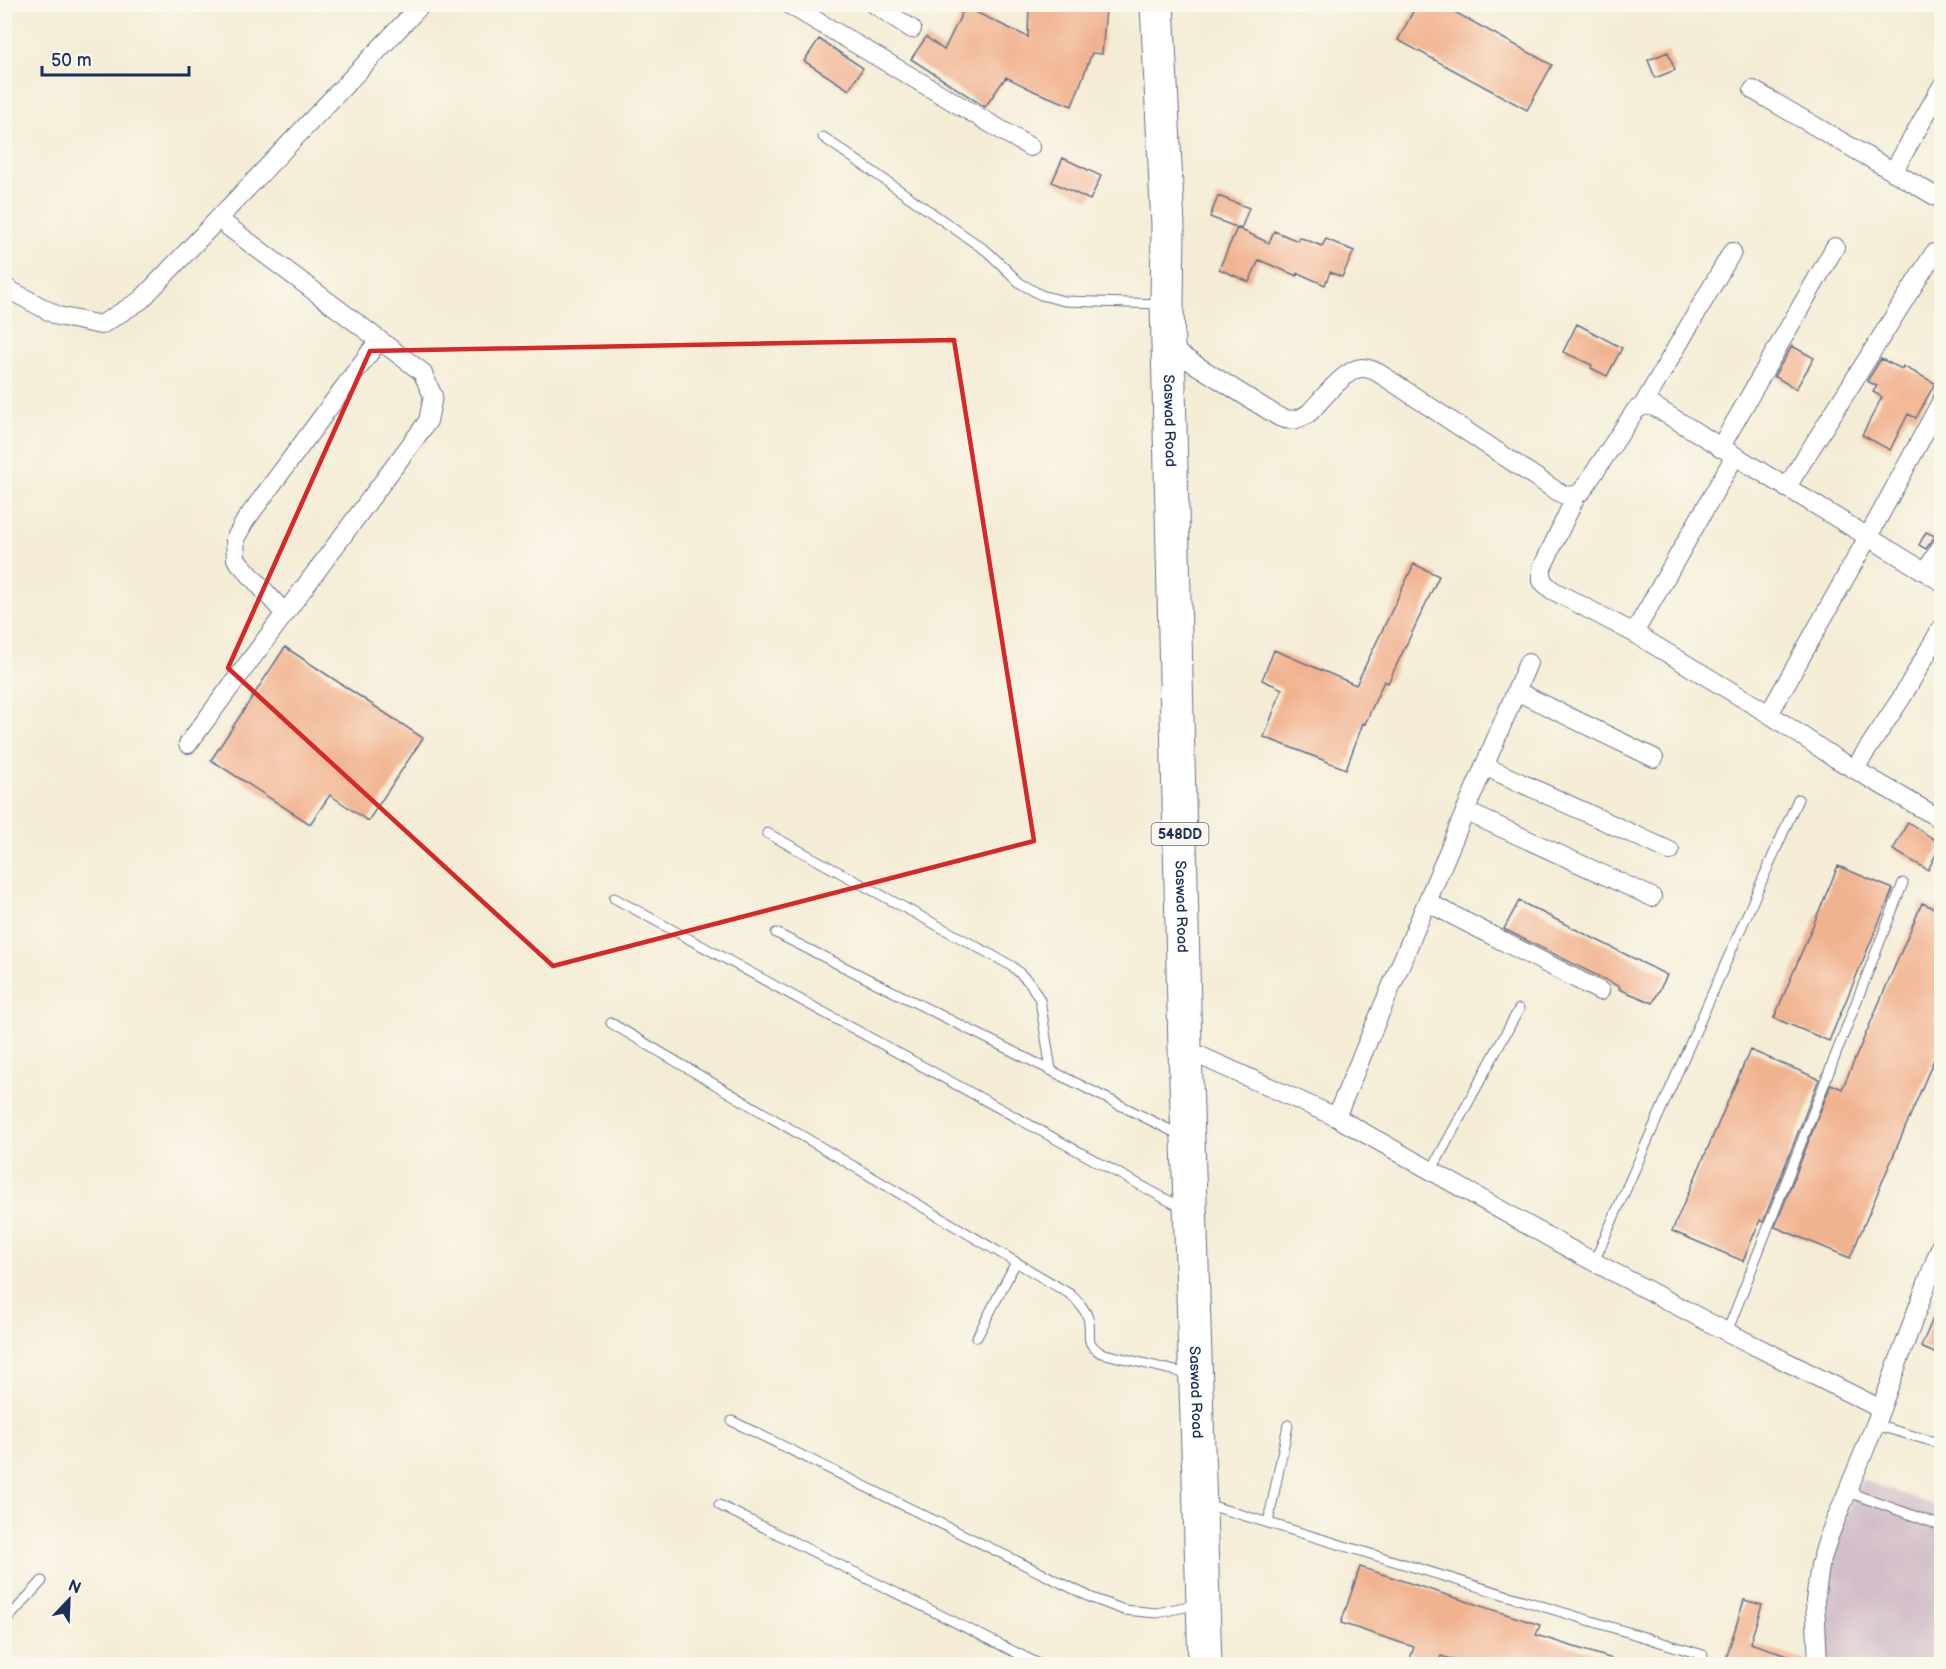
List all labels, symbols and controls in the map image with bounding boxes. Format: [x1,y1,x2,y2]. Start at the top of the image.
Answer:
scale bar [42,39,189,77]
text: 50 m [51,50,92,71]
street label: Saswad Road [1159,374,1180,467]
road number: 548DD [1152,823,1208,845]
street label: Saswad Road [1170,860,1192,953]
street label: Saswad Road [1185,1346,1207,1439]
north arrow [39,1570,99,1630]
text: N [65,1576,84,1599]

